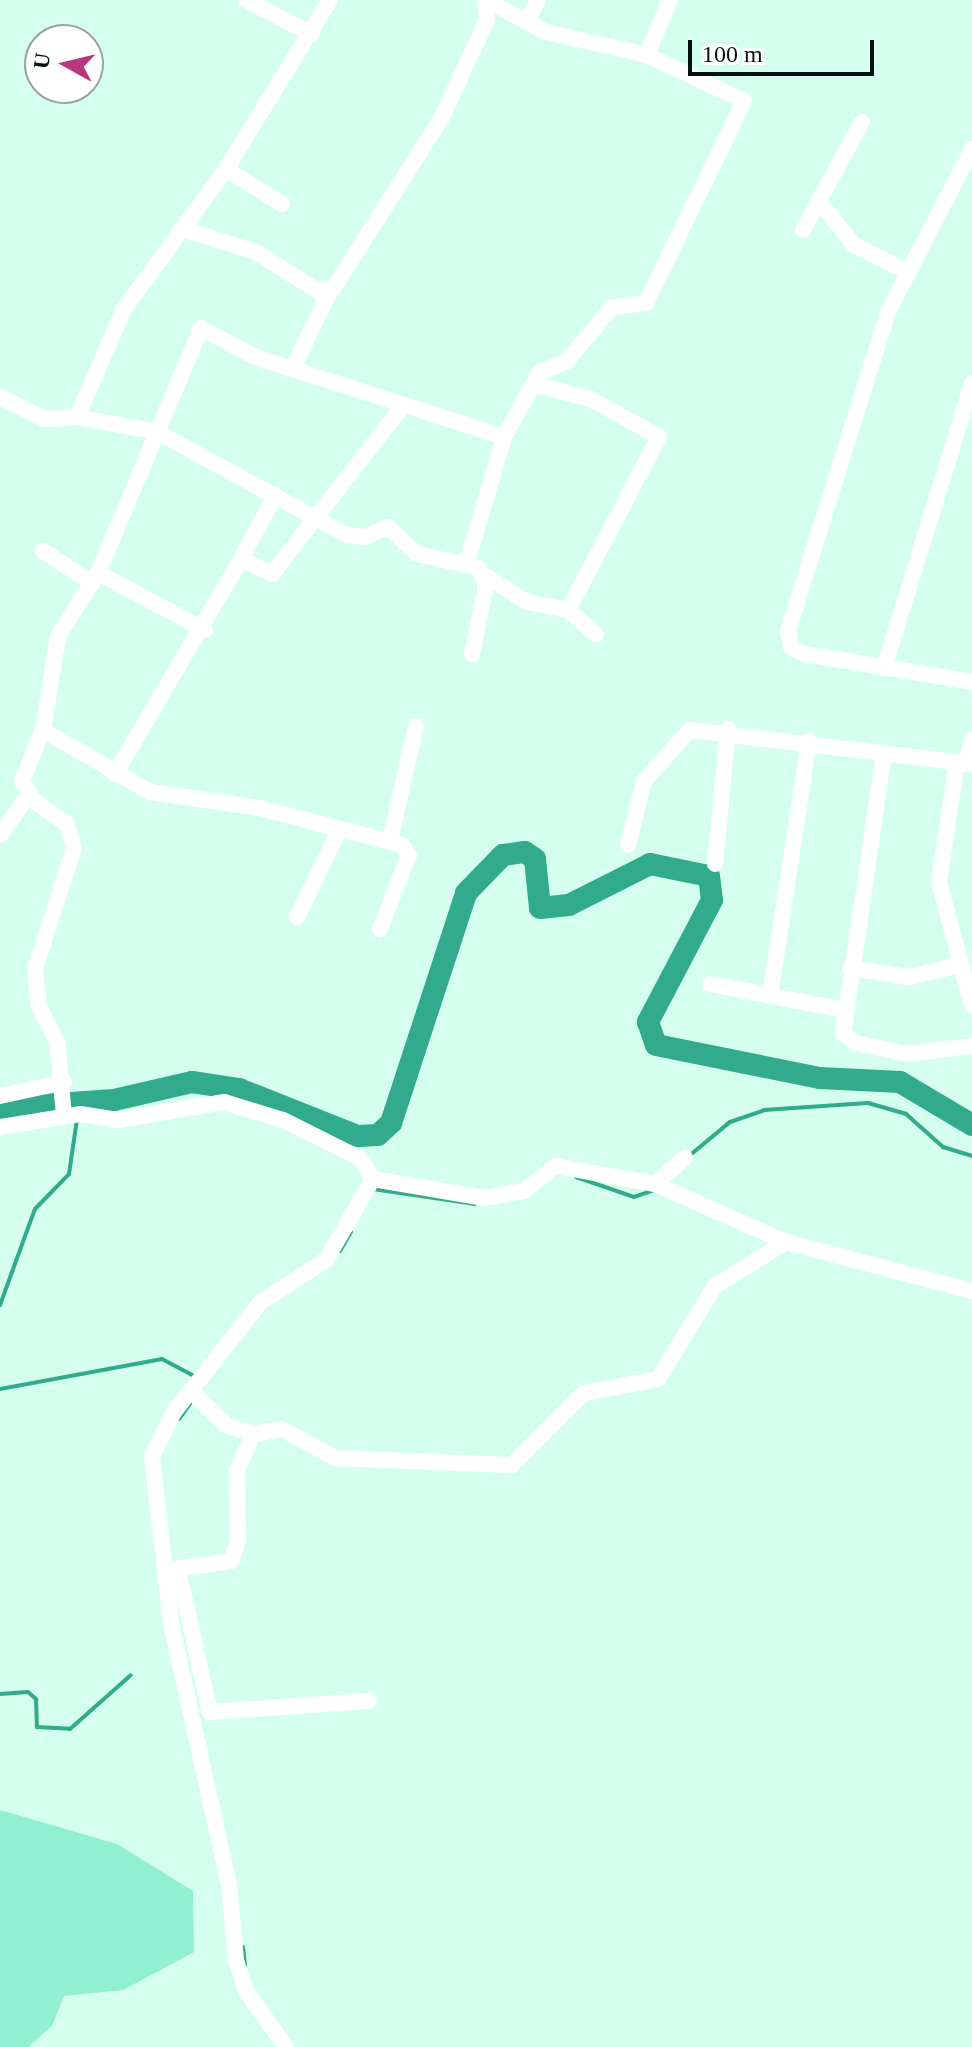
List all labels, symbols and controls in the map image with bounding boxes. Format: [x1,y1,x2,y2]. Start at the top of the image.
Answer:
north arrow [24,24,104,104]
scale bar [692,24,878,74]
text: 100 m [702,41,763,67]
text: U [28,51,55,70]

